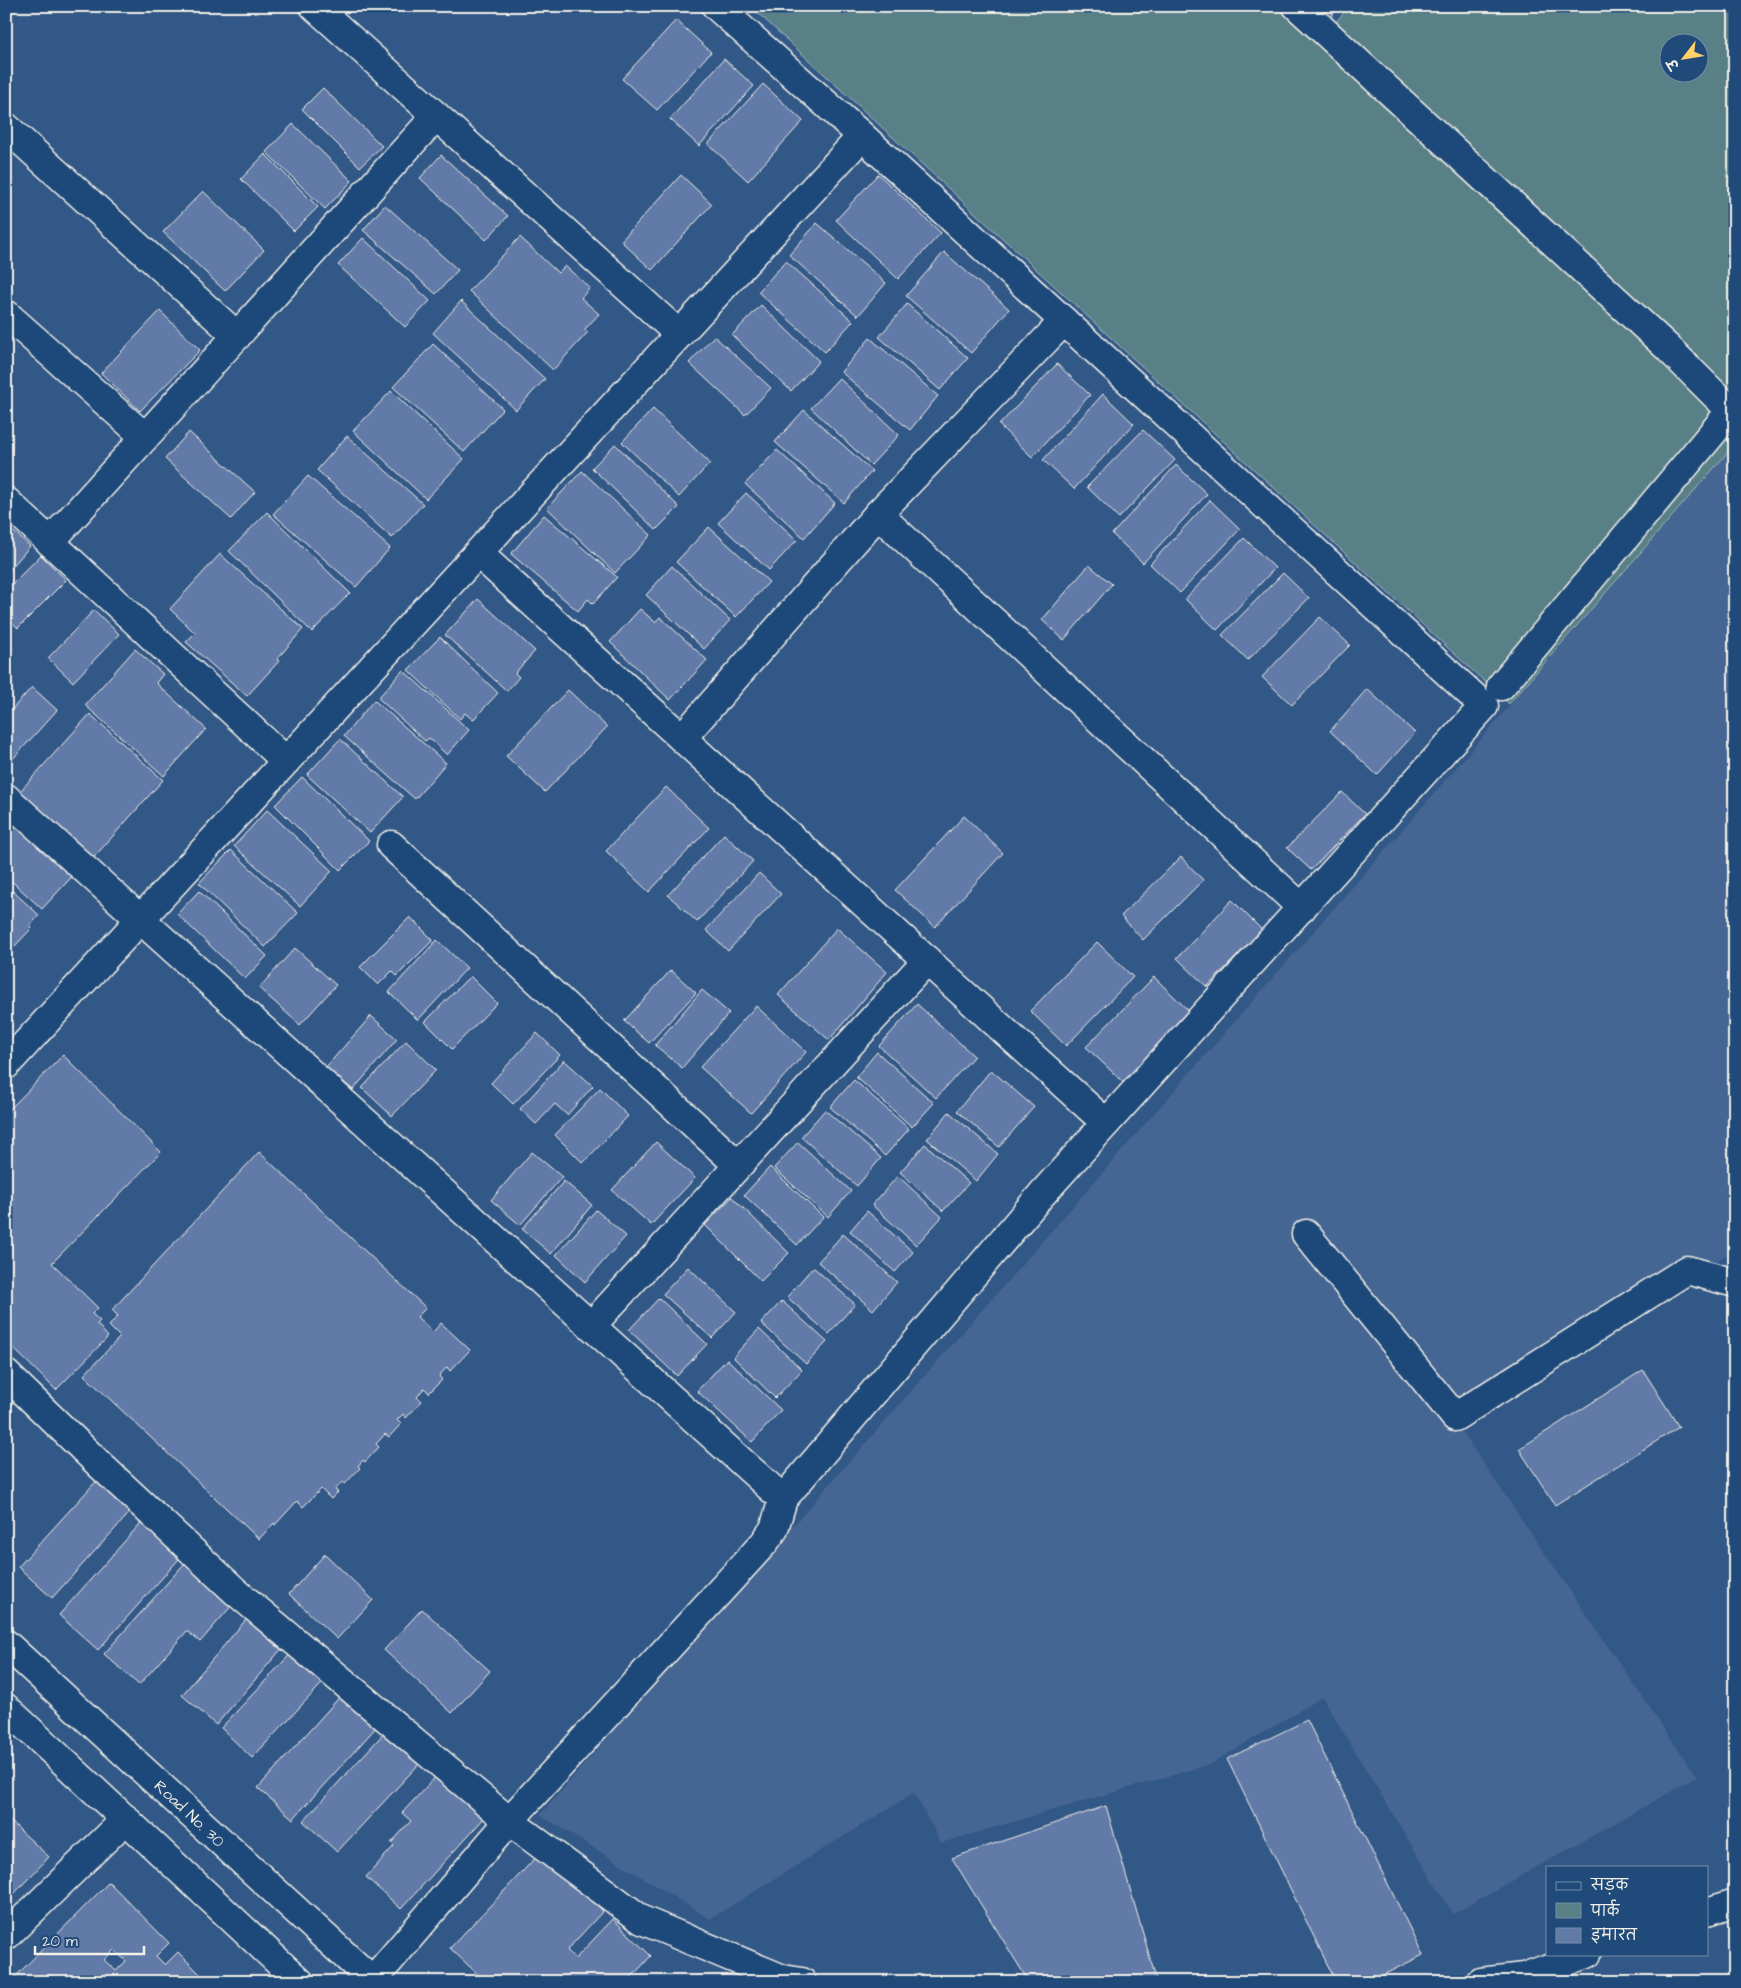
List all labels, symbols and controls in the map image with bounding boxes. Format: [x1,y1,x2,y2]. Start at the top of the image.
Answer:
north arrow [1658,32,1708,82]
text: उ [1662,54,1686,75]
street label: Road No. 30 [149,1775,229,1852]
legend [1546,1866,1708,1956]
text: सड़क [1590,1875,1629,1896]
text: पार्क [1590,1899,1621,1922]
scale bar [35,1923,144,1955]
text: इमारत [1591,1925,1638,1946]
text: 20 m [42,1931,78,1952]

